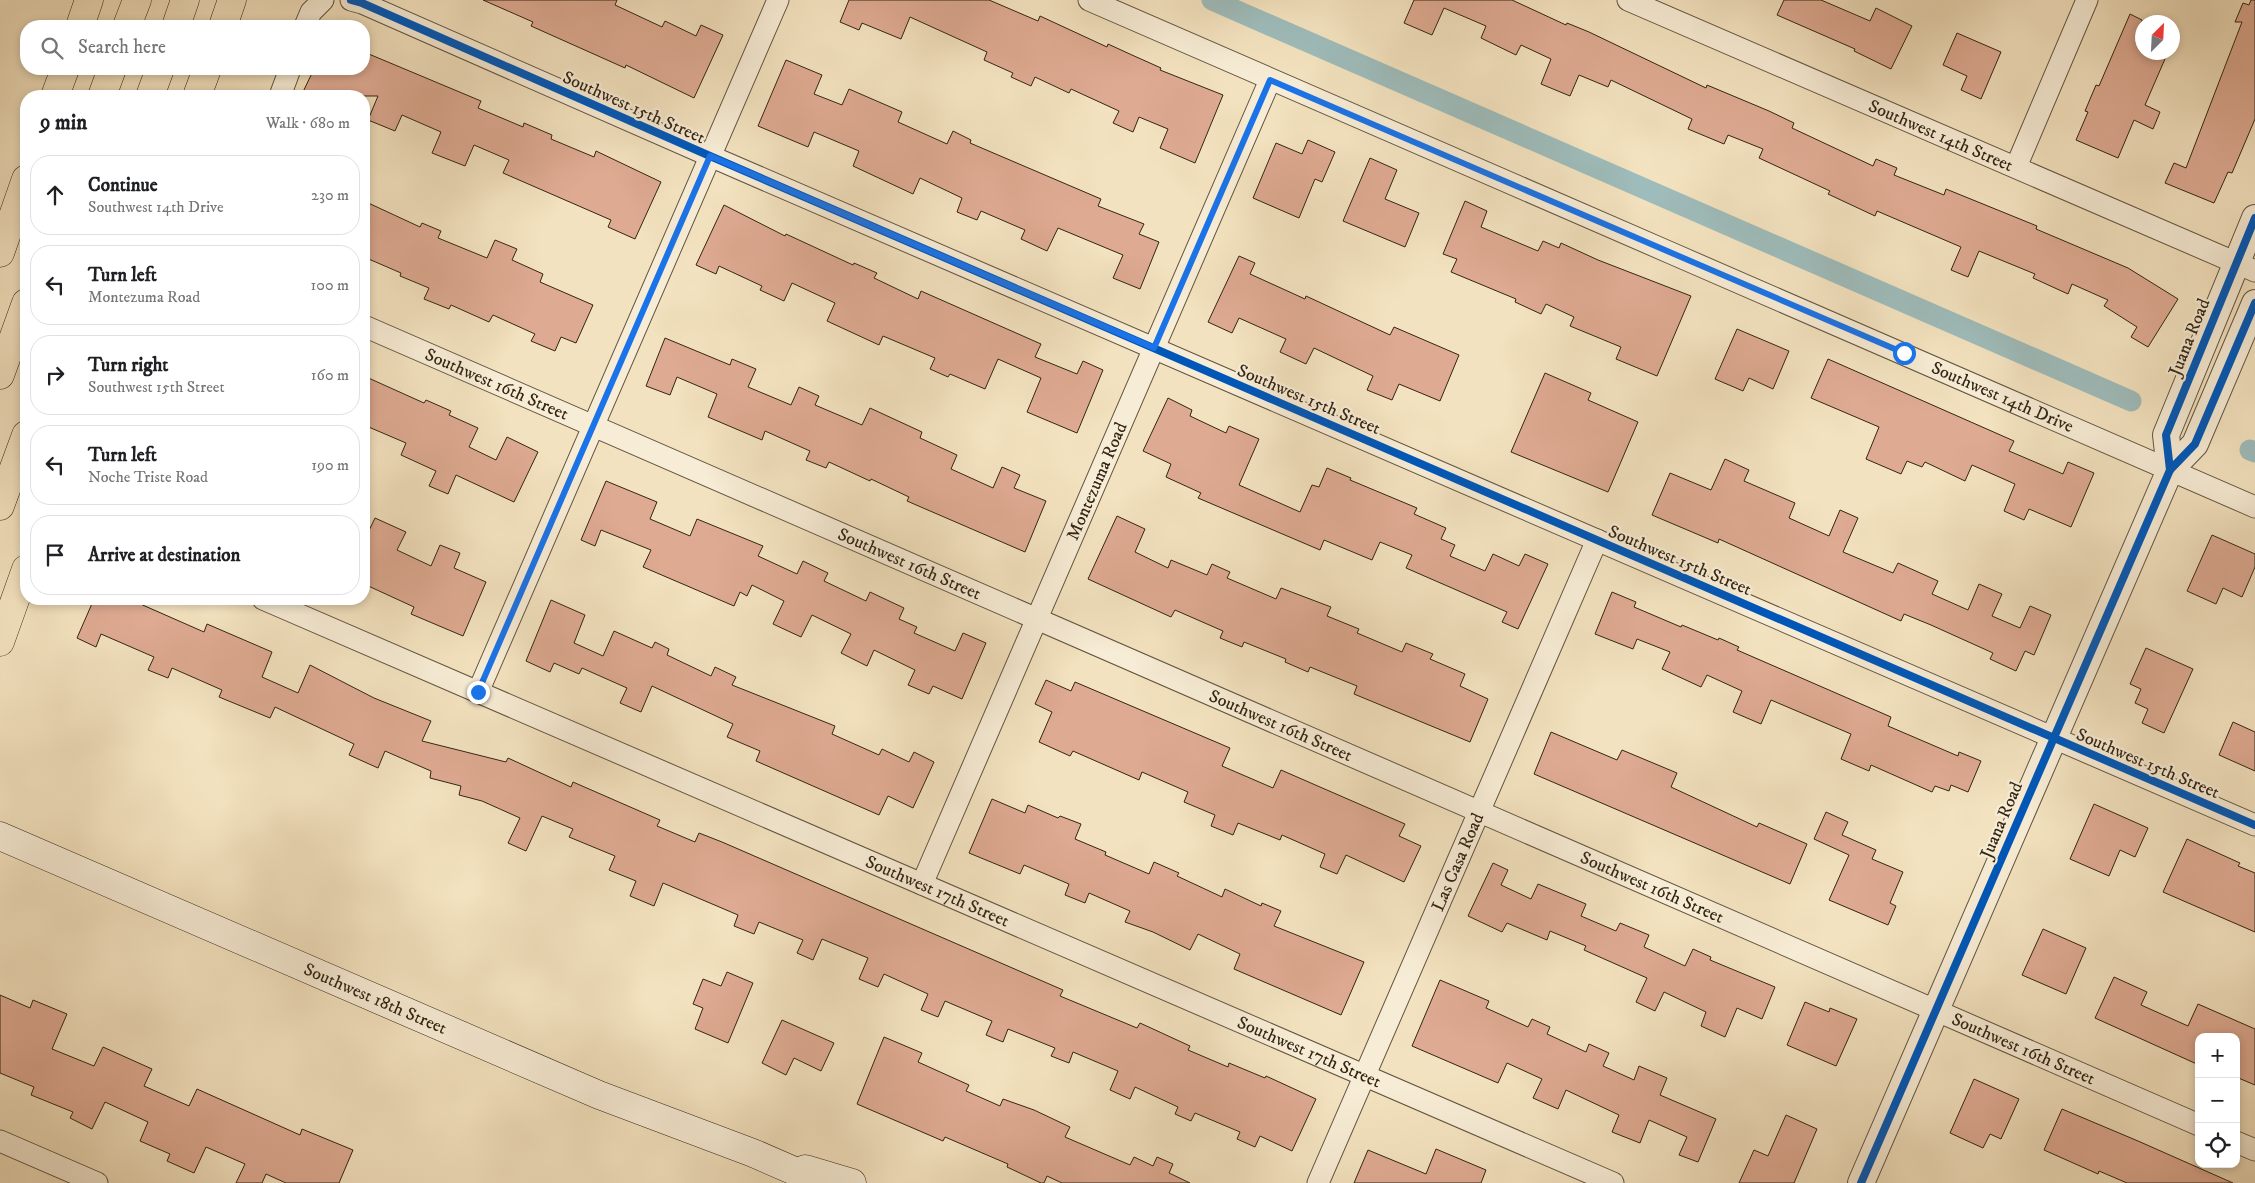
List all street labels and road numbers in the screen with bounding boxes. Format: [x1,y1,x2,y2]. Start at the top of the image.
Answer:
street label: Southwest 15th Street [559,67,708,149]
street label: Southwest 14th Street [1865,95,2016,177]
street label: Juana Road [2164,296,2215,381]
street label: Southwest 16th Street [421,344,572,426]
street label: Southwest 14th Drive [1928,357,2077,438]
street label: Southwest 15th Street [1234,360,1384,440]
street label: Montezuma Road [1062,419,1132,544]
street label: Southwest 15th Street [1605,521,1755,601]
street label: Southwest 16th Street [834,524,984,605]
street label: Southwest 16th Street [1205,685,1356,767]
street label: Southwest 15th Street [2073,724,2223,804]
street label: Juana Road [1975,779,2028,864]
street label: Las Casa Road [1427,810,1489,915]
street label: Southwest 16th Street [1577,847,1727,929]
street label: Southwest 17th Street [862,851,1013,933]
street label: Southwest 18th Street [300,959,450,1040]
street label: Southwest 16th Street [1948,1009,2098,1090]
street label: Southwest 17th Street [1234,1012,1384,1093]

